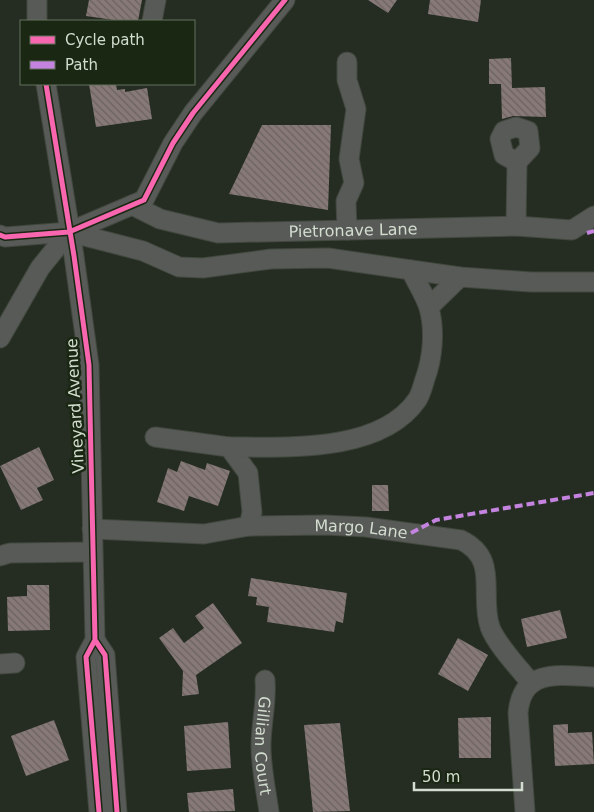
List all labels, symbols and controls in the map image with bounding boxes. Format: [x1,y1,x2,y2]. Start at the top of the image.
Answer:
legend [20,20,195,85]
text: Cycle path [65,31,145,49]
text: Path [65,56,98,74]
street label: Pietronave Lane [288,219,418,241]
street label: Vineyard Avenue [62,338,88,474]
street label: Margo Lane [314,515,409,542]
street label: Gillian Court [251,696,276,797]
scale bar [414,760,522,792]
text: 50 m [422,768,460,786]

